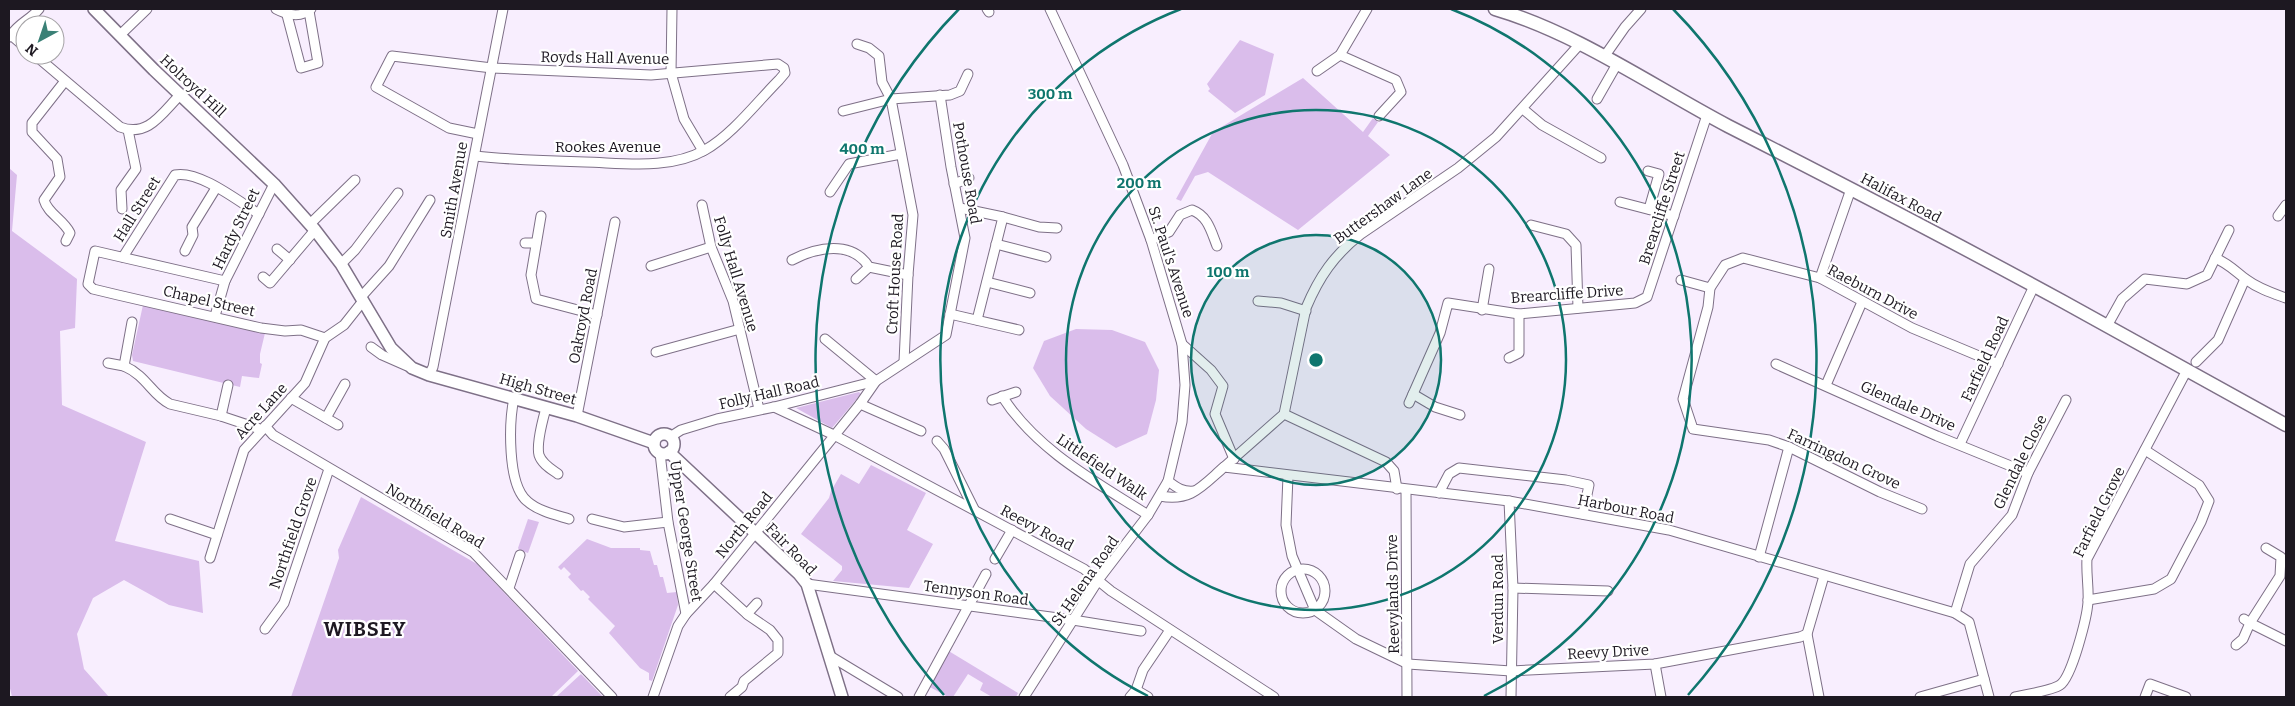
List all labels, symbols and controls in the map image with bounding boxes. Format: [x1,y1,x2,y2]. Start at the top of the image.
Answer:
north arrow [15,15,65,65]
text: N [22,39,42,60]
street label: Royds Hall Avenue [540,48,670,68]
street label: Holroyd Hill [156,51,230,121]
text: 300 m [1028,85,1073,103]
street label: Pothouse Road [949,120,985,226]
street label: Rookes Avenue [555,138,661,156]
street label: Smith Avenue [437,140,471,240]
text: 400 m [839,140,885,158]
street label: Brearcliffe Street [1635,148,1689,267]
street label: Buttershaw Lane [1330,164,1436,248]
street label: Halifax Road [1858,169,1944,227]
street label: Hall Street [110,172,165,245]
text: 200 m [1117,174,1162,192]
street label: Hardy Street [209,185,264,273]
street label: St. Paul's Avenue [1145,204,1197,320]
street label: Croft House Road [883,213,907,335]
street label: Folly Hall Avenue [710,214,762,334]
street label: Raeburn Drive [1825,261,1921,323]
text: 100 m [1207,263,1250,281]
street label: Oakroyd Road [565,267,601,365]
street label: Brearcliffe Drive [1510,281,1624,307]
street label: Chapel Street [161,282,257,320]
street label: Farfield Road [1957,313,2013,405]
centre of rings [1307,351,1325,369]
street label: High Street [497,369,579,409]
street label: Folly Hall Road [717,373,821,413]
street label: Glendale Drive [1858,377,1958,435]
street label: Acre Lane [231,379,291,443]
street label: Glendale Close [1989,412,2051,512]
street label: Farringdon Grove [1785,425,1903,493]
street label: Littlefield Walk [1053,430,1151,504]
street label: Upper George Street [666,459,706,604]
street label: Farfield Grove [2069,464,2129,560]
street label: Northfield Grove [265,475,321,591]
street label: Northfield Road [383,480,487,552]
street label: North Road [712,488,776,562]
street label: Harbour Road [1576,491,1676,527]
street label: Reevy Road [997,501,1077,555]
street label: Fair Road [762,519,820,579]
street label: St Helena Road [1047,532,1123,629]
street label: Reevylands Drive [1383,534,1403,654]
street label: Verdun Road [1489,554,1507,644]
street label: Tennyson Road [922,577,1030,609]
district label: WIBSEY [324,617,406,641]
street label: Reevy Drive [1567,641,1649,663]

